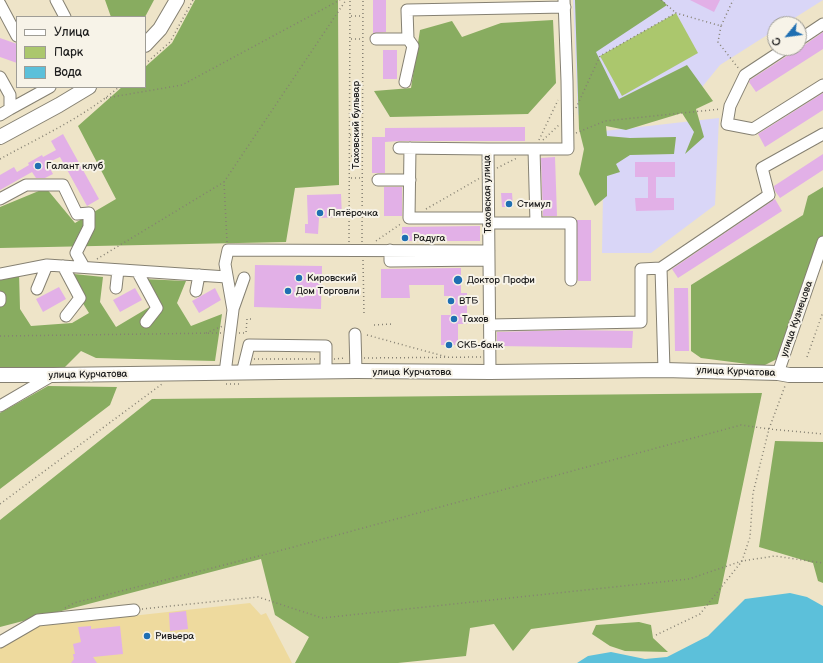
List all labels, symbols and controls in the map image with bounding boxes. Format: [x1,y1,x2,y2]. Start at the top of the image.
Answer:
legend [16,16,146,88]
north arrow [767,16,807,56]
text: Улица [54,25,90,40]
text: С [769,35,784,48]
text: Парк [54,45,83,60]
text: Вода [54,65,82,80]
street label: Таховский бульвар [350,81,362,169]
street label: Таховская улица [481,155,495,233]
place label: Галант клуб [46,160,103,172]
marker: Галант клуб [33,161,43,171]
place label: Стимул [517,198,551,210]
marker: Стимул [504,199,514,209]
place label: Пятёрочка [328,207,378,219]
marker: Пятёрочка [315,208,325,218]
place label: Радуга [413,232,445,244]
marker: Радуга [400,233,410,243]
place label: Кировский [307,272,357,284]
marker: Кировский [294,273,304,283]
marker: Доктор Профи [452,274,464,286]
place label: Доктор Профи [467,274,535,286]
street label: улица Кузнецова [778,279,816,359]
place label: Дом Торговли [296,285,360,297]
marker: Дом Торговли [283,286,293,296]
place label: ВТБ [459,295,478,307]
marker: ВТБ [446,296,456,306]
place label: Тахов [462,313,489,325]
marker: Тахов [449,314,459,324]
place label: СКБ-банк [457,339,503,351]
marker: СКБ-банк [444,340,454,350]
street label: улица Курчатова [696,365,776,379]
street label: улица Курчатова [373,366,451,378]
street label: улица Курчатова [48,368,128,382]
place label: Ривьера [155,630,194,642]
marker: Ривьера [142,631,152,641]

